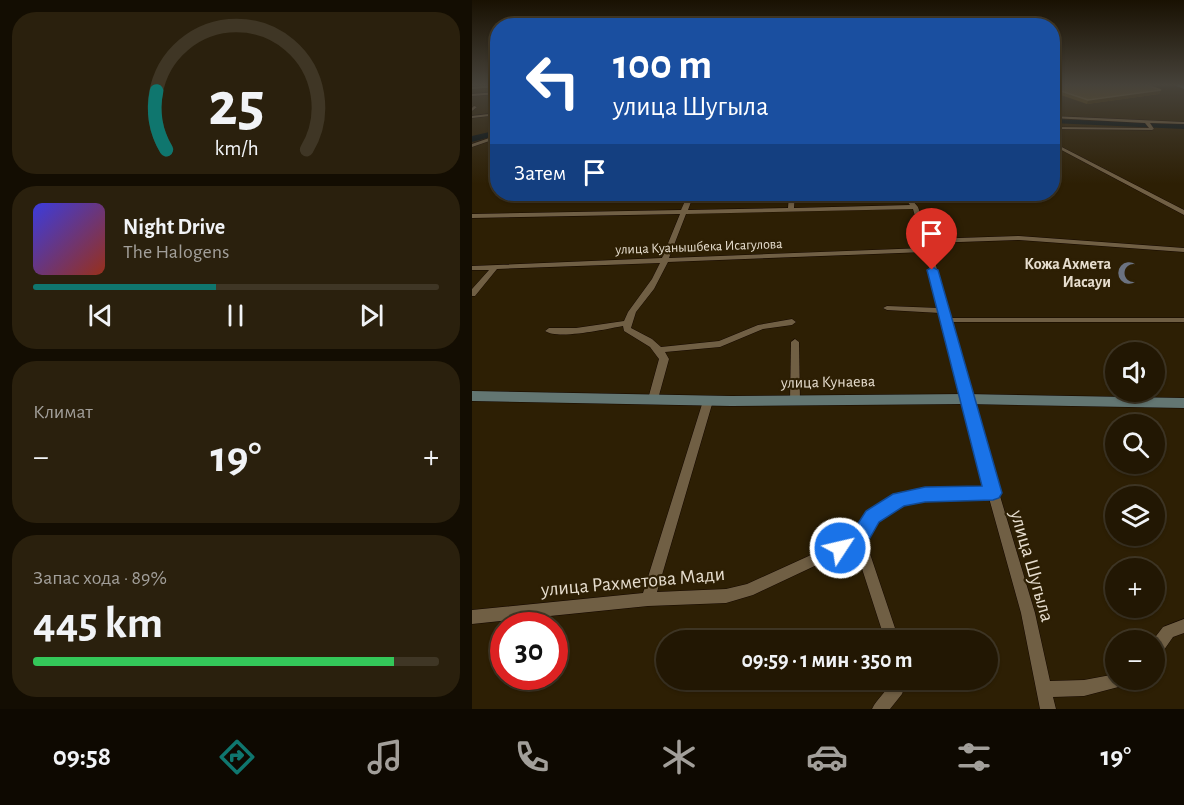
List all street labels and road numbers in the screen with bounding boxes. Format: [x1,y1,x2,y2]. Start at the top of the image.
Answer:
street label: улица Куанышбека Исагулова [614,237,783,257]
street label: улица Кунаева [780,373,875,392]
street label: улица Шугыла [1006,507,1057,624]
street label: улица Рахметова Мади [539,564,726,600]

